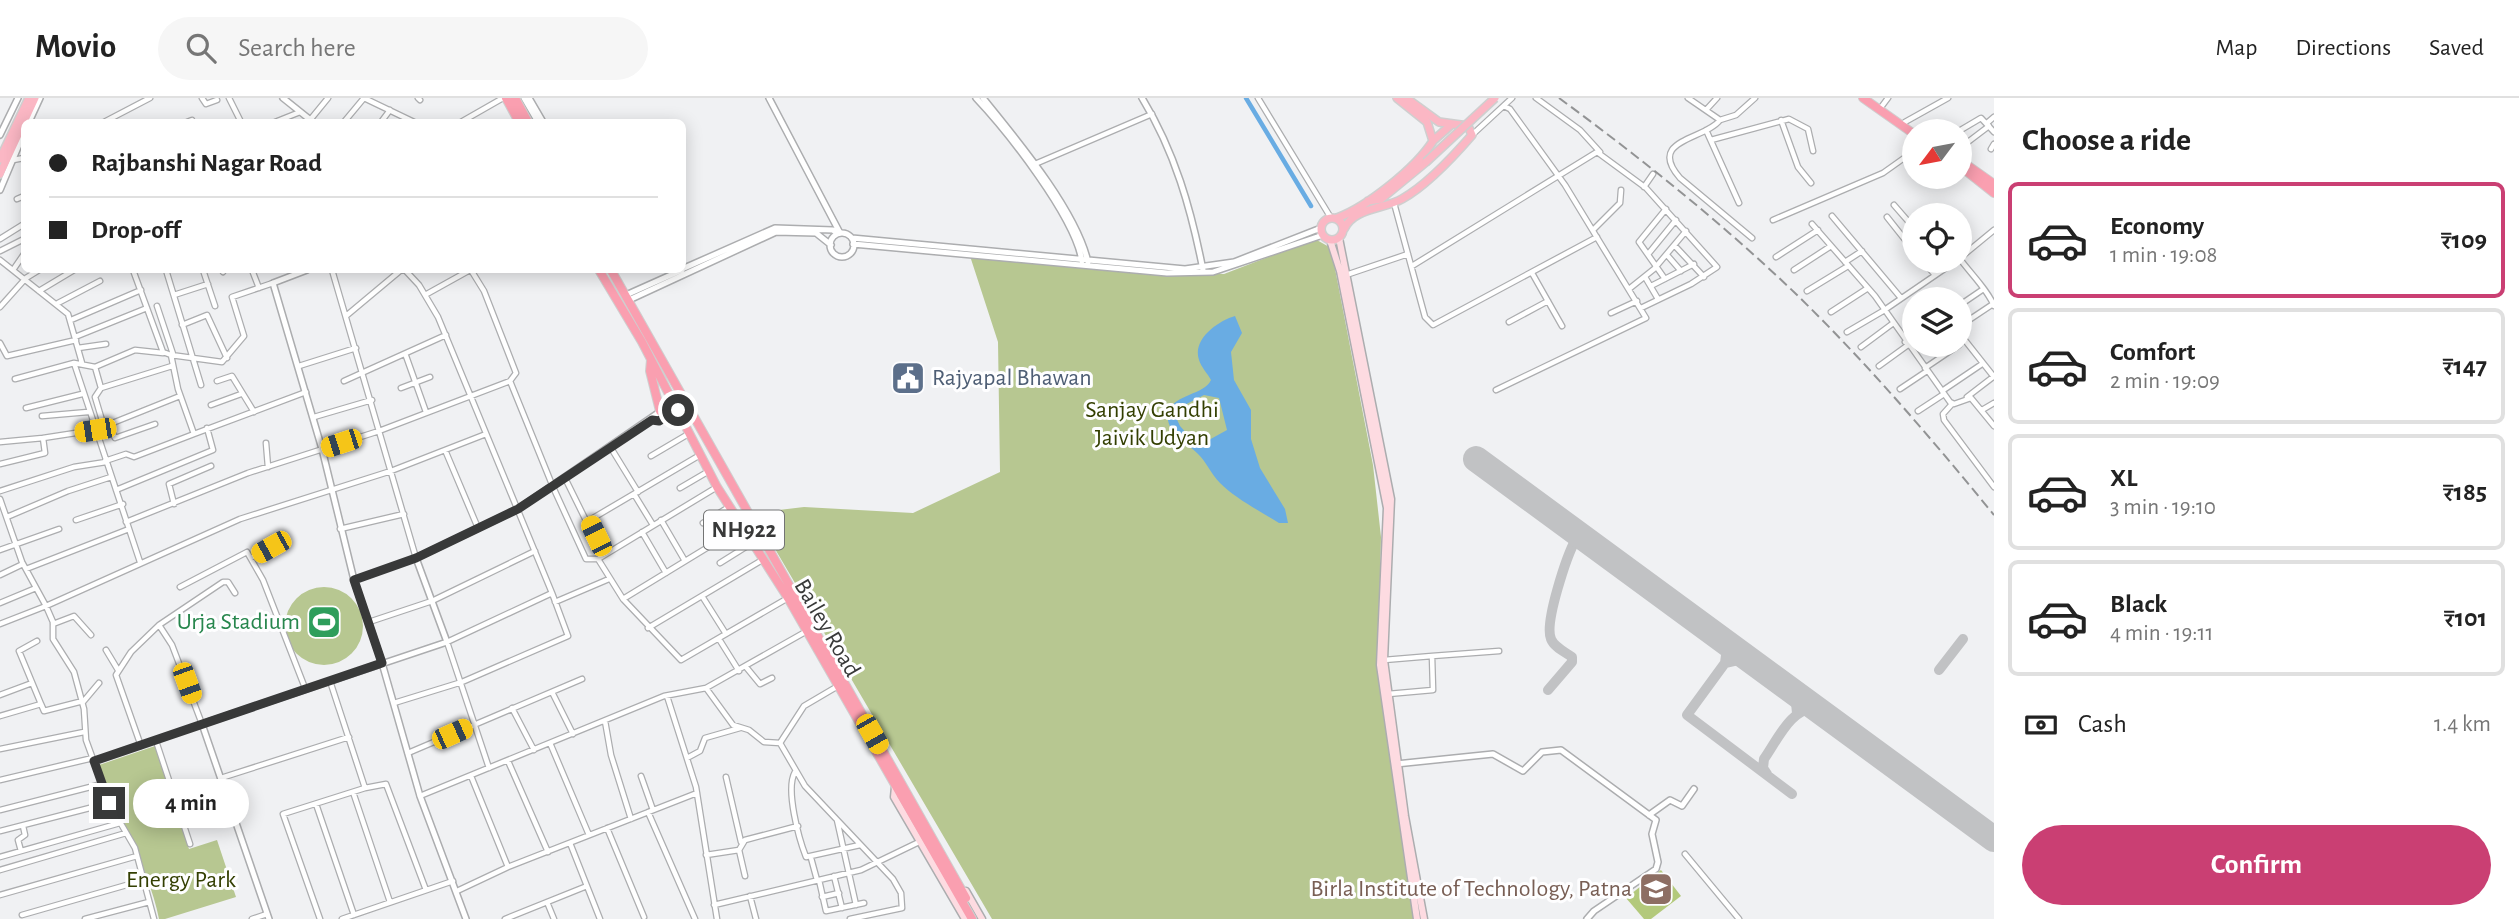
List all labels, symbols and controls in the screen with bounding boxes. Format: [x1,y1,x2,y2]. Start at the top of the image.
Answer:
search box [158,17,648,80]
icon: search [182,29,220,67]
text: Movio [35,31,116,64]
text: Search here [238,35,356,61]
text: Map [2215,36,2257,60]
text: Directions [2295,36,2391,60]
text: Saved [2429,36,2484,60]
north arrow [1902,119,1972,189]
map controls [1902,119,1972,357]
text: Choose a ride [2022,124,2191,156]
text: Rajbanshi Nagar Road [91,150,322,176]
button: locate [1902,203,1972,273]
icon: car [2026,209,2089,272]
text: Economy [2110,213,2204,239]
text: Drop-off [91,217,180,243]
text: ₹109 [2441,227,2487,253]
text: 1 min · 19:08 [2110,244,2217,267]
button: layers [1902,287,1972,357]
icon: car [2026,335,2089,398]
text: Comfort [2110,339,2195,365]
text: ₹147 [2442,353,2487,379]
public building icon: Rajyapal Bhawan [889,359,927,397]
place label: Rajyapal Bhawan [932,366,1092,390]
text: 2 min · 19:09 [2110,370,2220,393]
route start [662,394,694,426]
park label: Sanjay Gandhi Jaivik Udyan [1085,398,1219,450]
car [73,416,118,444]
car [318,427,365,459]
icon: car [2026,461,2089,524]
text: XL [2110,465,2137,491]
text: ₹185 [2443,479,2487,505]
text: 3 min · 19:10 [2110,496,2216,519]
road number: NH922 [704,510,784,550]
car [578,513,615,559]
car [248,528,295,566]
street label: Bailey Road [789,575,865,681]
icon: car [2026,587,2089,650]
text: Black [2110,591,2167,617]
sports icon: Urja Stadium [305,603,343,641]
text: ₹101 [2444,605,2487,631]
place label: Urja Stadium [177,610,300,634]
text: 4 min · 19:11 [2110,622,2213,645]
car [170,660,205,706]
icon: cash [2022,706,2060,744]
car [853,711,892,757]
text: Cash [2078,711,2127,737]
text: 1.4 km [2434,713,2491,736]
car [429,716,476,752]
callout: 4 min [134,778,249,828]
route end [93,787,125,819]
text: 4 min [165,792,217,815]
button: Confirm [2022,825,2491,905]
park label: Energy Park [126,868,236,892]
school or university icon: Birla Institute of Technology, Patna [1637,870,1675,908]
place label: Birla Institute of Technology, Patna [1310,877,1632,901]

